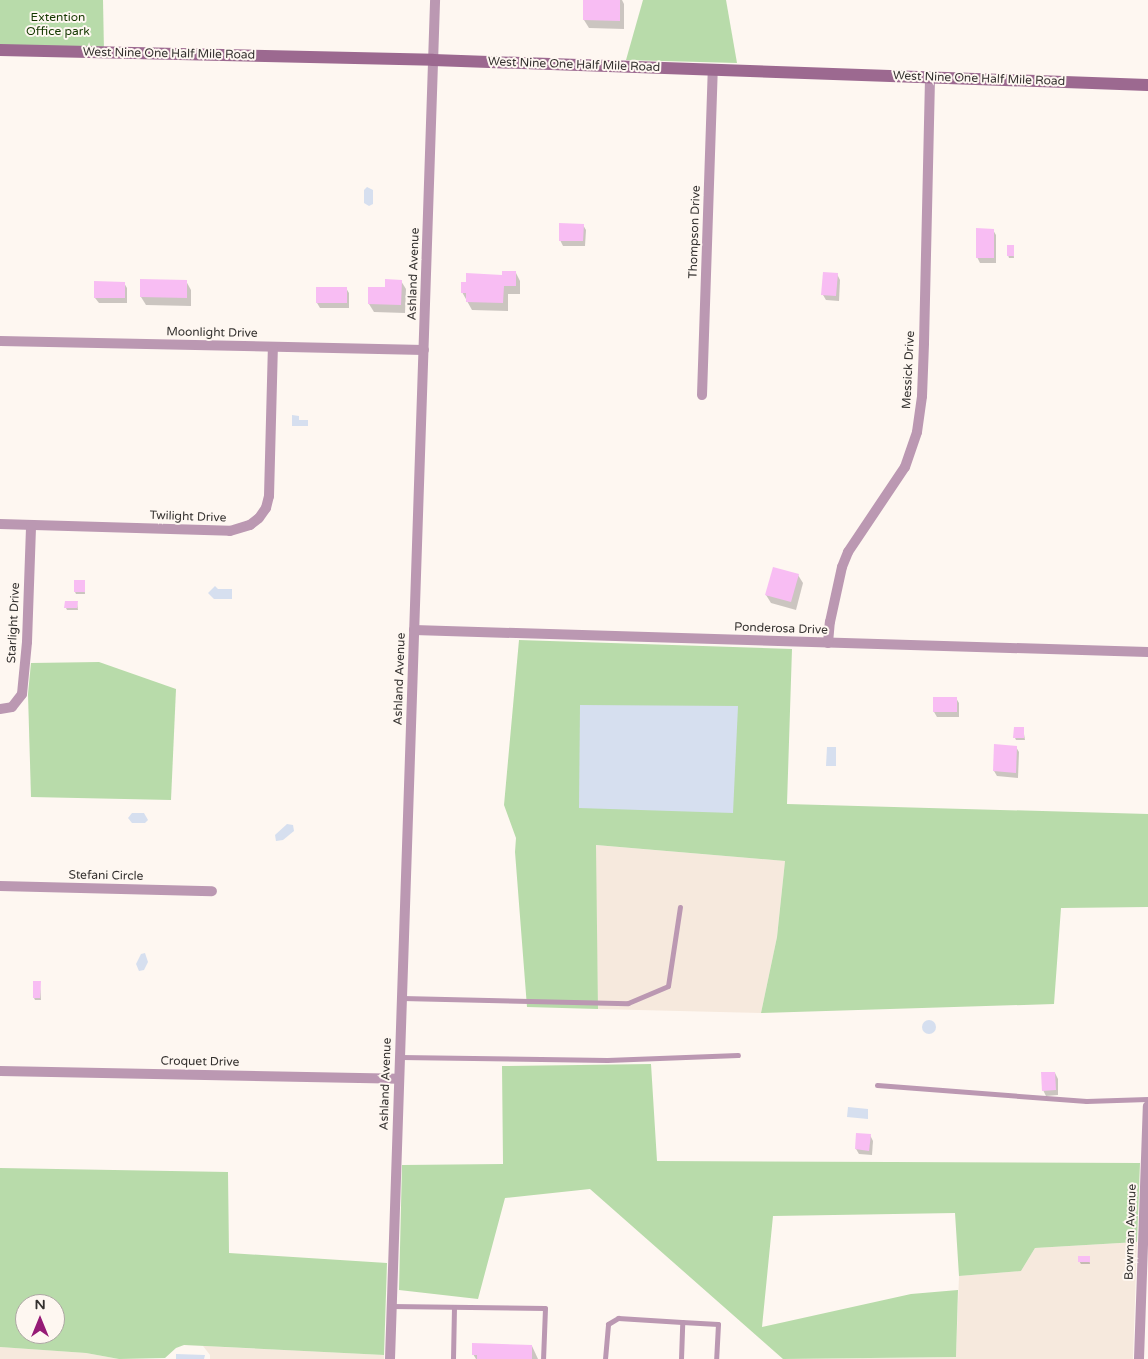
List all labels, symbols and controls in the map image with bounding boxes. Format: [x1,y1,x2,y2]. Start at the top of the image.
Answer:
park label: Extention Office park [26,11,90,39]
street label: West Nine One Half Mile Road [83,45,255,63]
street label: West Nine One Half Mile Road [488,55,660,75]
street label: West Nine One Half Mile Road [893,69,1065,89]
street label: Thompson Drive [686,185,704,279]
street label: Ashland Avenue [405,227,423,321]
street label: Moonlight Drive [166,325,258,341]
street label: Messick Drive [900,331,918,409]
street label: Twilight Drive [149,508,227,526]
street label: Starlight Drive [5,582,23,664]
street label: Ponderosa Drive [734,620,828,638]
street label: Ashland Avenue [391,632,409,726]
street label: Stefani Circle [68,868,144,884]
street label: Ashland Avenue [377,1037,395,1131]
street label: Croquet Drive [160,1054,240,1070]
street label: Bowman Avenue [1122,1184,1140,1280]
north arrow [15,1294,65,1344]
text: N [34,1296,46,1313]

